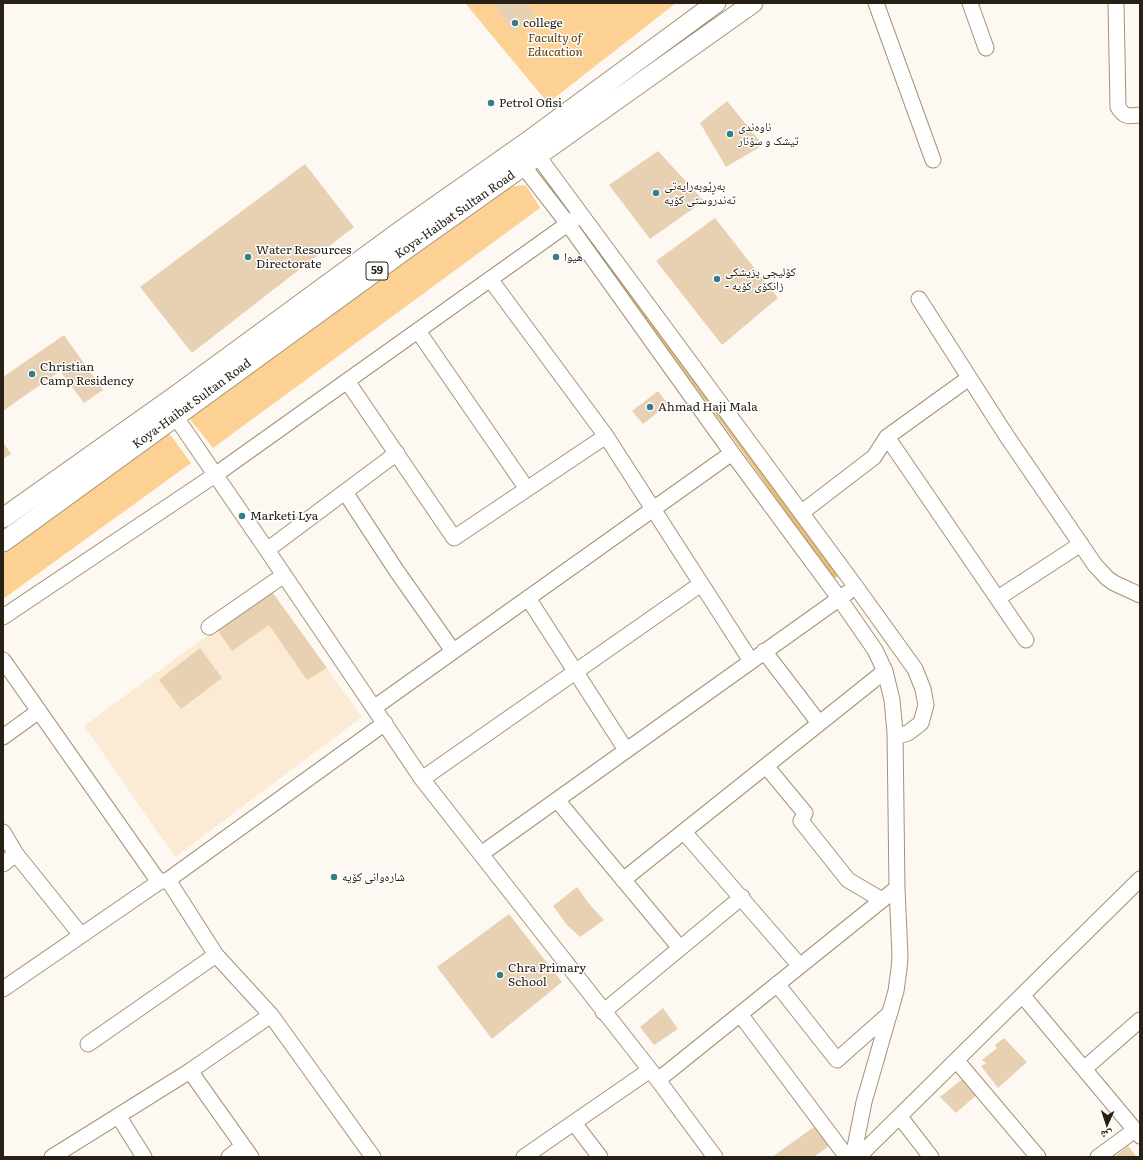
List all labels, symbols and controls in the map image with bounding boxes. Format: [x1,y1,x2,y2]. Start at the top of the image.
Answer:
place label: college [523,16,563,30]
marker: college [510,18,520,28]
park label: Faculty of Education [527,31,583,59]
place label: Petrol Ofisi [499,96,562,110]
marker: Petrol Ofisi [486,98,496,108]
place label: ناوەندی تیشک و سۆنار [738,120,799,148]
marker: ناوەندی تیشک و سۆنار [725,129,735,139]
street label: Koya-Haibat Sultan Road [392,168,518,262]
place label: بەڕێوبەرایەتی تەندروستی کۆیە [664,179,736,207]
marker: بەڕێوبەرایەتی تەندروستی کۆیە [651,188,661,198]
place label: Water Resources Directorate [256,243,351,271]
place label: هیوا [564,250,583,264]
marker: Water Resources Directorate [243,252,253,262]
marker: هیوا [551,252,561,262]
road number: 59 [366,262,388,280]
place label: کۆلیجی پزیشکی - زانکۆی کۆیە [725,265,796,293]
marker: کۆلیجی پزیشکی - زانکۆی کۆیە [712,274,722,284]
street label: Koya-Haibat Sultan Road [130,356,254,452]
place label: Christian Camp Residency [40,360,134,388]
marker: Christian Camp Residency [27,369,37,379]
place label: Ahmad Haji Mala [658,400,758,414]
marker: Ahmad Haji Mala [645,402,655,412]
place label: Marketi Lya [250,509,318,523]
marker: Marketi Lya [237,511,247,521]
place label: شارەوانی کۆیە [342,870,405,884]
marker: شارەوانی کۆیە [329,872,339,882]
place label: Chra Primary School [508,961,586,989]
marker: Chra Primary School [495,970,505,980]
north arrow [1087,1104,1127,1144]
text: ش [1100,1128,1113,1144]

